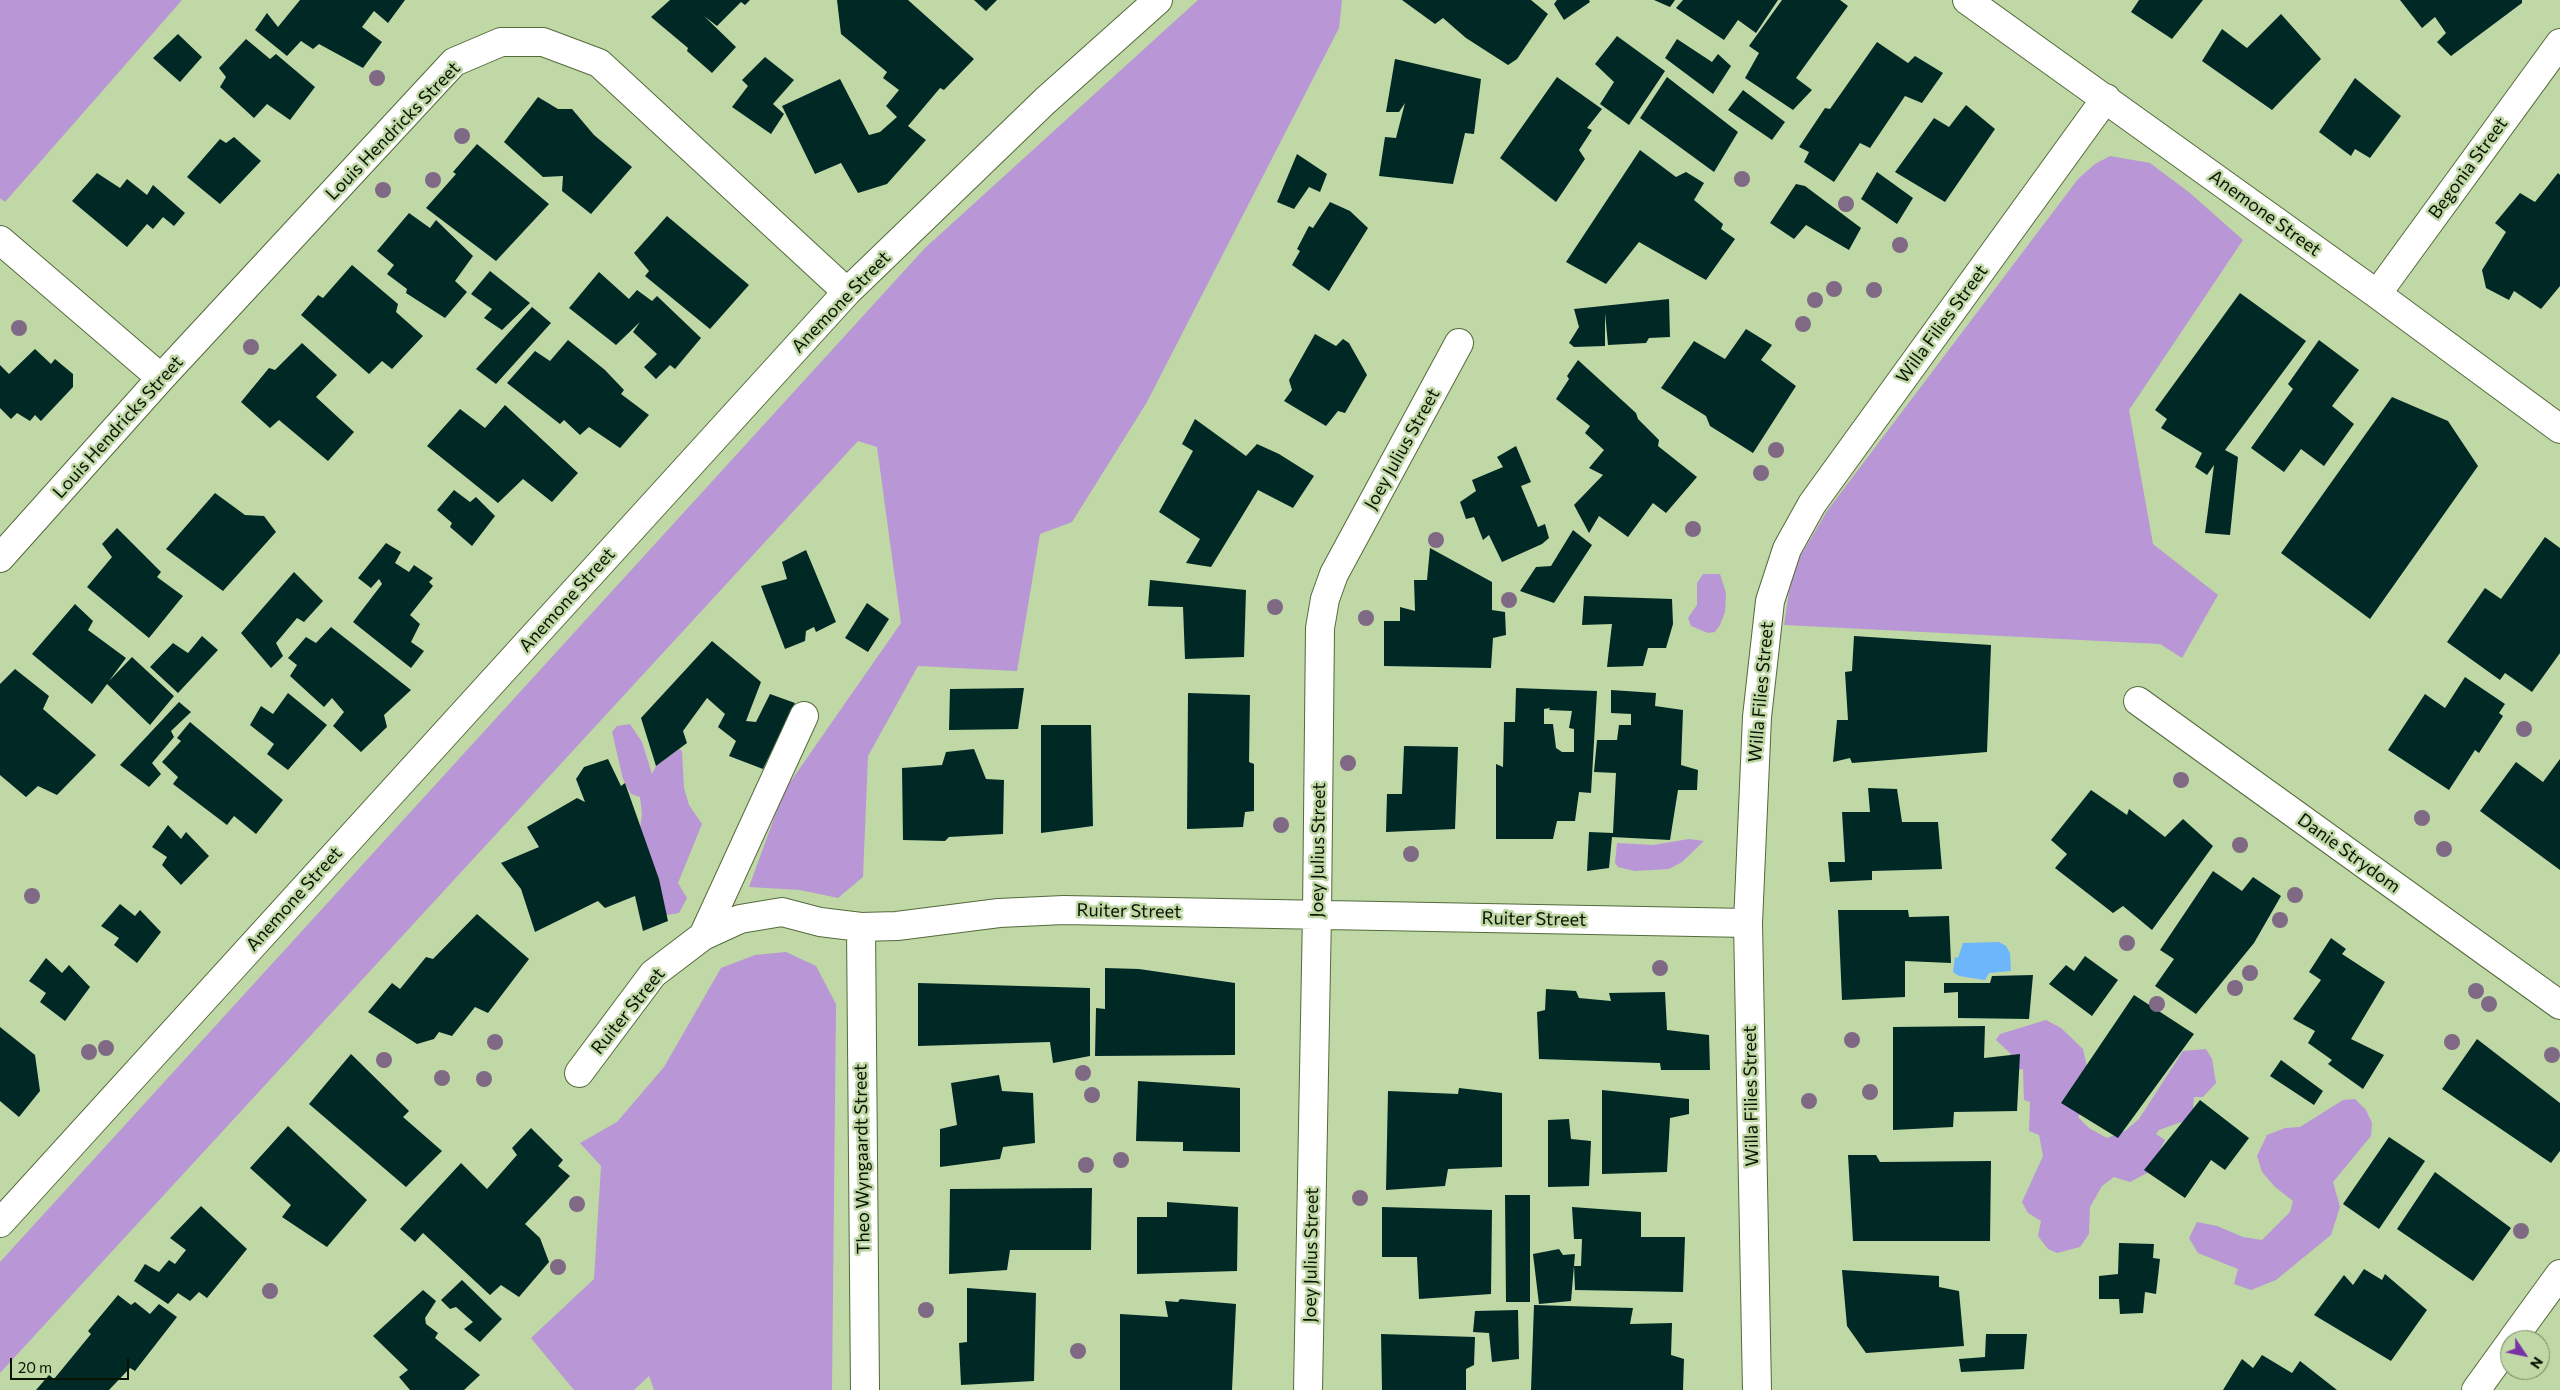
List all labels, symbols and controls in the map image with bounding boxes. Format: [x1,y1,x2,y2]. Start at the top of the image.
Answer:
street label: Louis Hendricks Street [321,57,465,205]
street label: Begonia Street [2424,113,2512,223]
street label: Anemone Street [2205,165,2325,261]
street label: Anemone Street [787,247,895,357]
street label: Willa Filies Street [1892,261,1992,387]
street label: Louis Hendricks Street [48,351,188,503]
street label: Joey Julius Street [1360,385,1444,513]
street label: Anemone Street [515,543,619,657]
street label: Willa Filies Street [1744,621,1778,763]
street label: Joey Julius Street [1306,782,1330,918]
street label: Danie Strydom [2294,809,2404,897]
street label: Anemone Street [242,842,346,956]
street label: Ruiter Street [1076,899,1182,923]
street label: Ruiter Street [1481,907,1587,931]
street label: Ruiter Street [587,963,669,1059]
street label: Willa Filies Street [1739,1025,1763,1167]
street label: Theo Wyngaardt Street [850,1064,874,1254]
street label: Joey Julius Street [1299,1187,1323,1323]
north arrow [2500,1330,2550,1380]
scale bar [12,1348,131,1380]
text: N [2527,1354,2547,1372]
text: 20 m [18,1358,52,1376]

